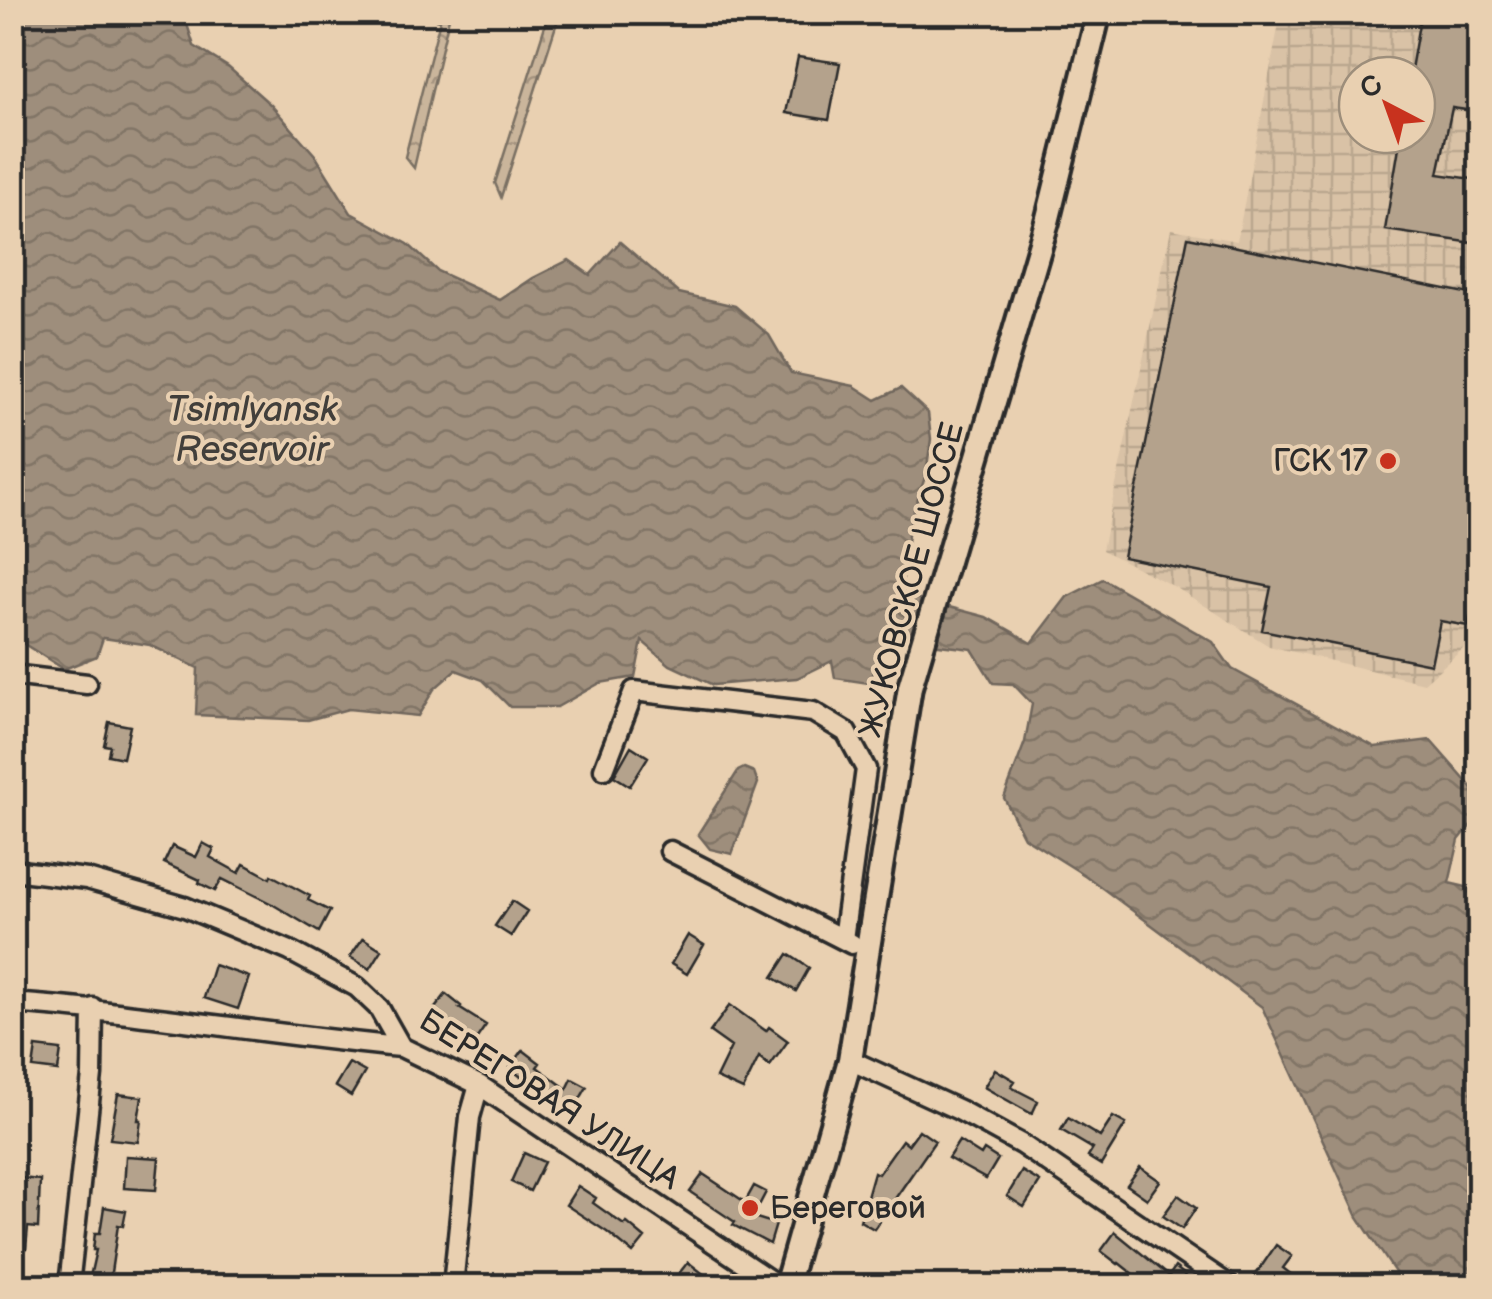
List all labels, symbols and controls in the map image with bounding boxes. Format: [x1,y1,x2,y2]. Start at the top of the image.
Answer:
north arrow [1337,55,1437,155]
text: С [1353,68,1390,106]
water label: Tsimlyansk Reservoir [167,389,338,472]
street label: ЖУКОВСКОЕ ШОССЕ [851,418,973,742]
place label: ГСК 17 [1273,442,1368,481]
marker: ГСК 17 [1377,450,1399,472]
street label: БЕРЕГОВАЯ УЛИЦА [411,1001,687,1199]
place label: Береговой [770,1189,926,1228]
marker: Береговой [739,1197,761,1219]

